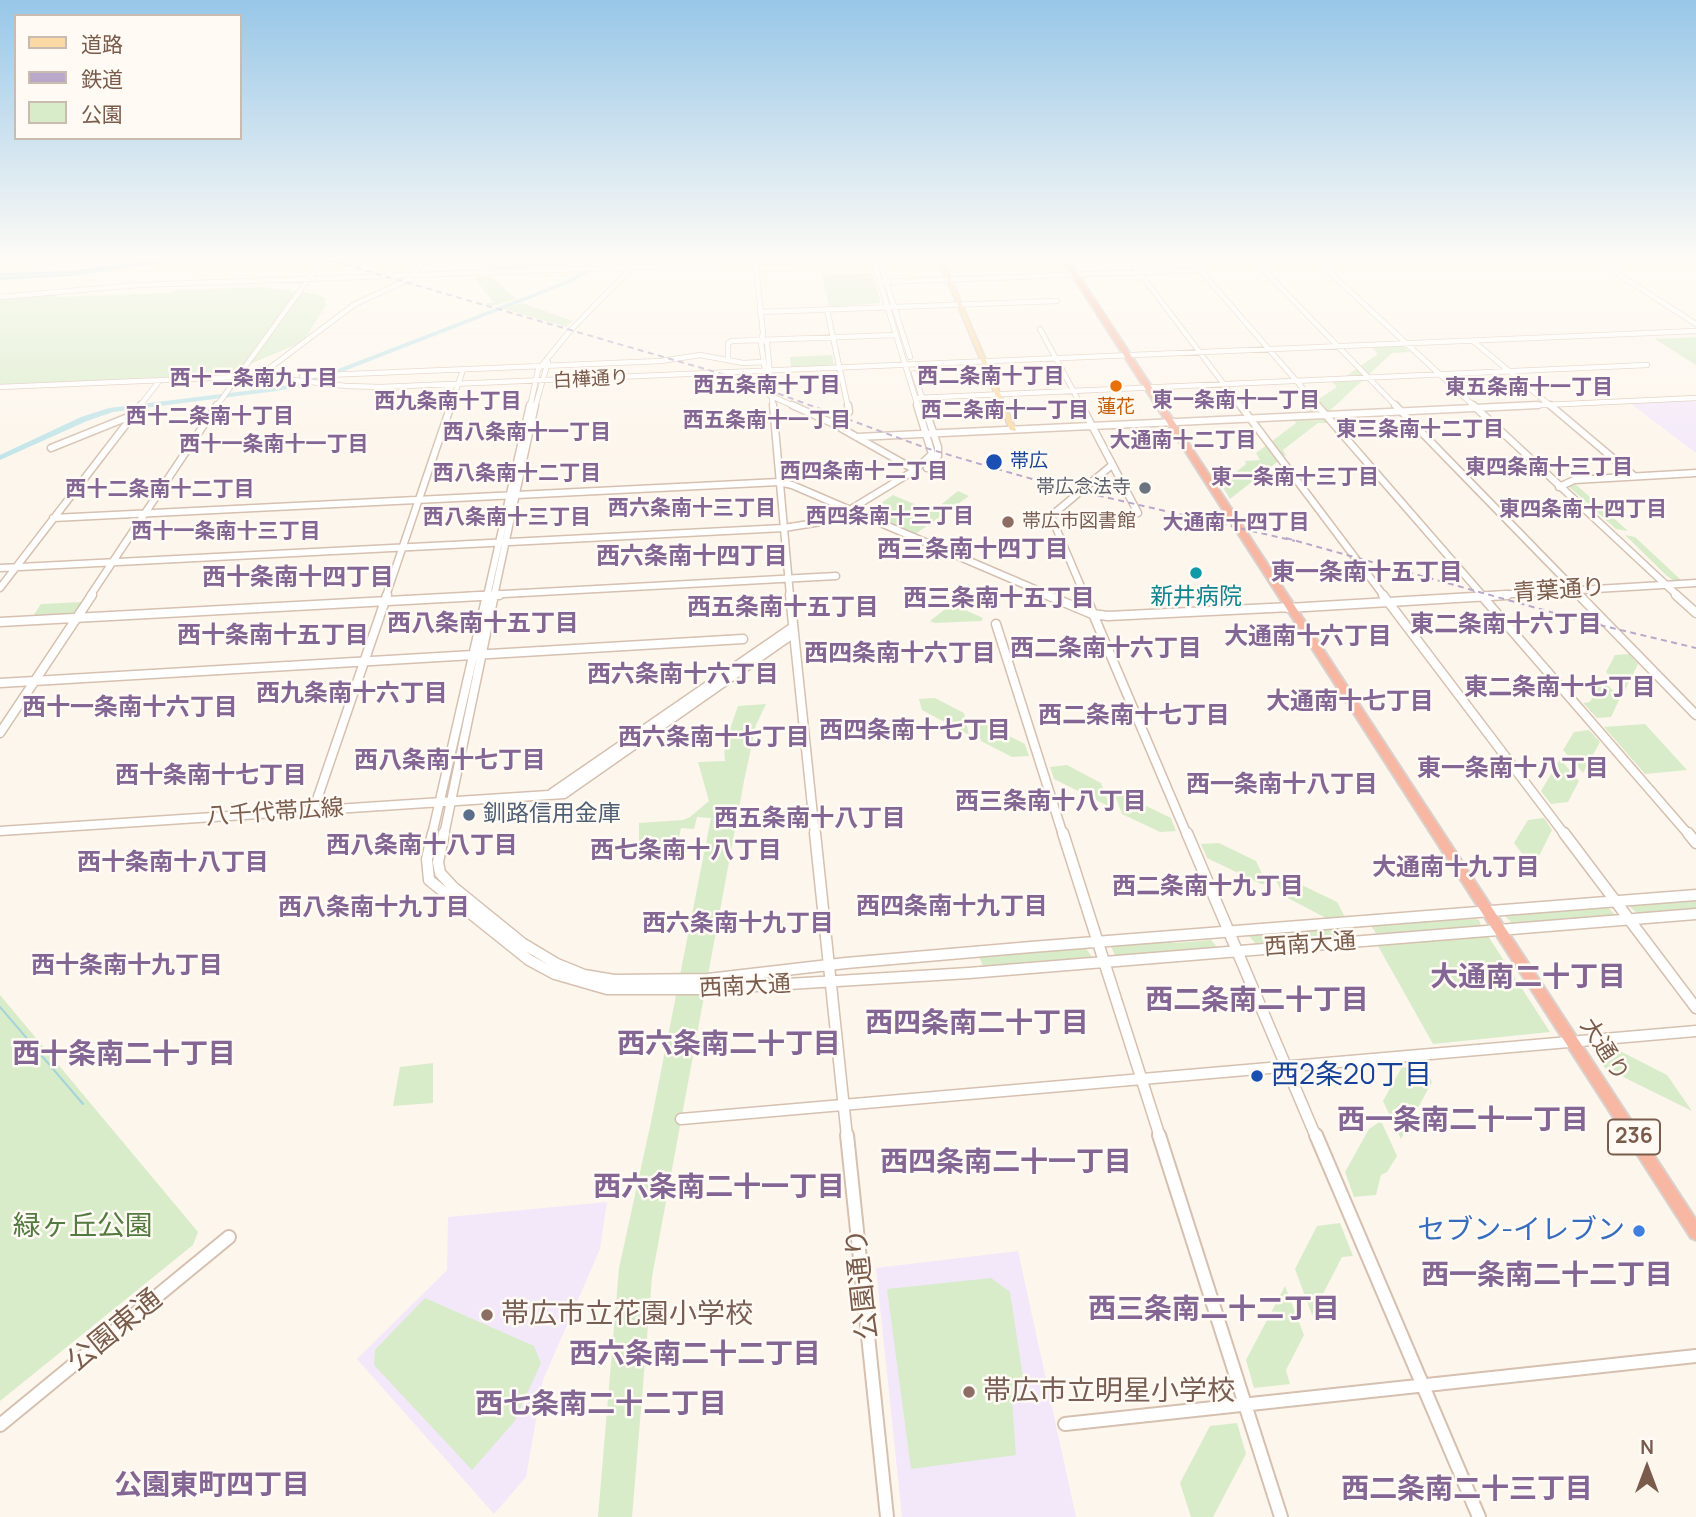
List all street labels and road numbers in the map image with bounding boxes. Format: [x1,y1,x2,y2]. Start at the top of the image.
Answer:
street label: 白樺通り [552,367,630,393]
street label: 青葉通り [1512,574,1606,608]
street label: 八千代帯広線 [205,794,345,832]
street label: 西南大通 [1263,928,1357,962]
street label: 西南大通 [698,971,792,1003]
street label: 大通り [1574,1014,1634,1086]
road number: 236 [1608,1120,1660,1154]
street label: 公園通り [840,1227,886,1341]
street label: 公園東通 [61,1283,169,1379]

